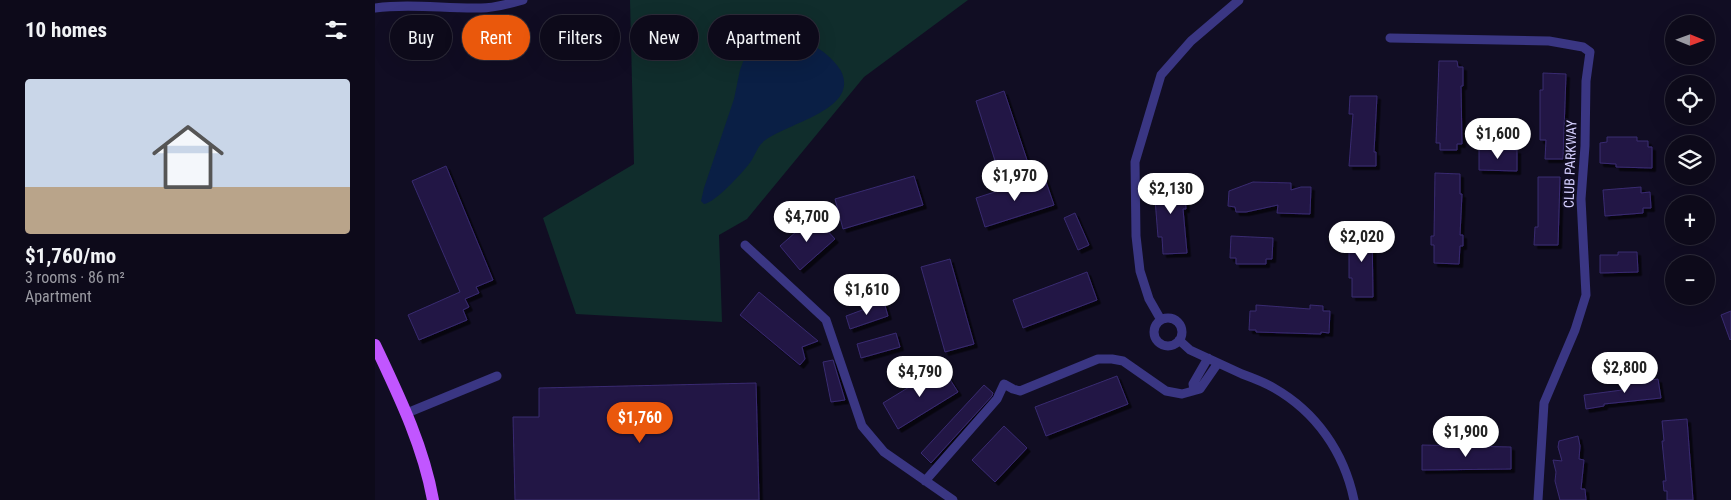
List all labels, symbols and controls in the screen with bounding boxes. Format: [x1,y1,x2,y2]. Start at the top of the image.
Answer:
chip: Buy [390,15,452,60]
chip: Rent [462,15,530,60]
chip: Filters [540,15,620,60]
chip: New [630,15,698,60]
chip: Apartment [708,15,819,60]
north arrow [1665,15,1715,65]
map controls [1665,15,1715,305]
icon: filters [322,16,350,44]
text: 10 homes [25,18,107,42]
button: locate [1665,75,1715,125]
icon: home [143,112,233,202]
pin: $1,600 [1457,118,1539,160]
street label: CLUB PARKWAY [1560,119,1580,208]
text: $1,600 [1476,124,1520,143]
button: layers [1665,135,1715,185]
pin: $1,970 [974,160,1056,202]
text: $1,970 [993,166,1037,185]
pin: $2,130 [1130,172,1212,215]
text: $2,130 [1149,179,1193,198]
button: + [1665,195,1715,245]
pin: $4,700 [766,200,848,243]
text: $4,700 [785,207,829,226]
pin: $2,020 [1321,220,1403,263]
text: $2,020 [1340,227,1384,246]
text: $1,760/mo [25,244,116,268]
button: − [1665,255,1715,305]
text: 3 rooms · 86 m² [25,268,125,287]
pin: $1,610 [826,274,908,316]
text: $1,610 [845,280,889,299]
text: Apartment [25,287,92,306]
pin: $2,800 [1584,352,1666,394]
pin: $4,790 [879,356,961,398]
text: $2,800 [1603,358,1647,377]
text: $4,790 [898,362,942,381]
pin: $1,760 [599,402,681,444]
text: $1,760 [618,408,662,427]
pin: $1,900 [1425,416,1507,458]
text: $1,900 [1444,422,1488,441]

